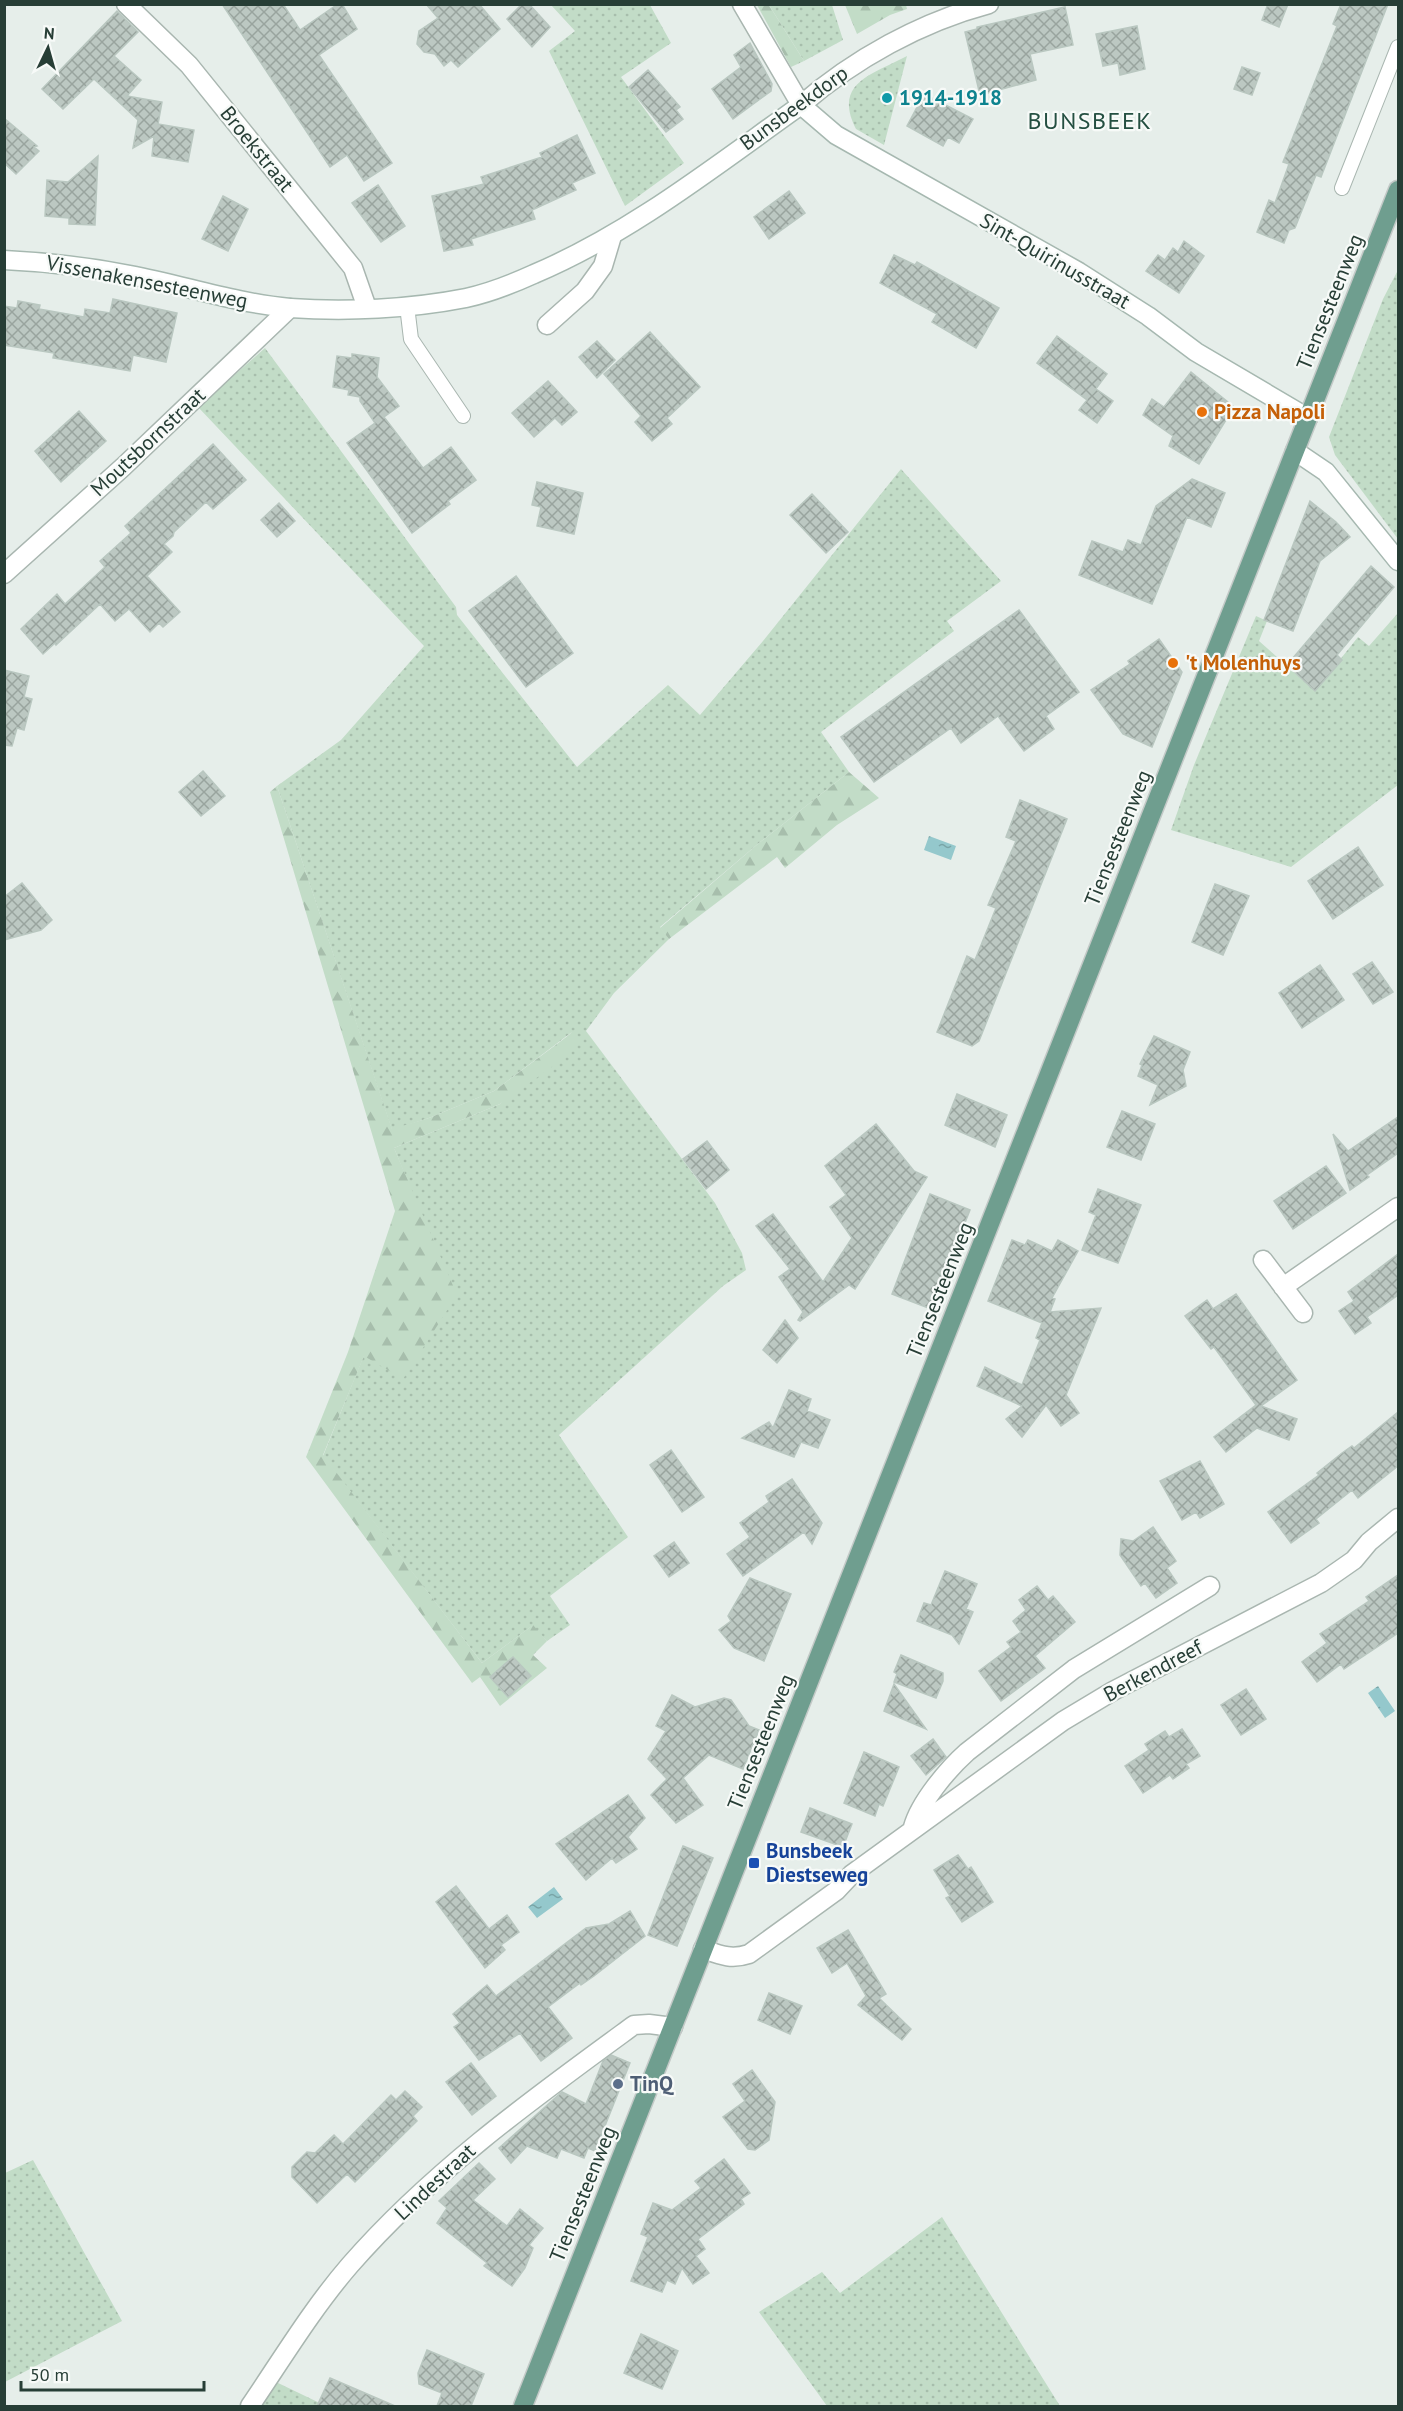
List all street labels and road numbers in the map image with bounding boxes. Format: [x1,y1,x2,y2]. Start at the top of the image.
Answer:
street label: Bunsbeekdorp [734,59,853,156]
street label: Broekstraat [215,100,300,197]
street label: Sint-Quirinusstraat [975,207,1135,315]
street label: Tiensesteenweg [1290,230,1369,374]
street label: Vissenakensesteenweg [43,249,250,314]
street label: Moutsbornstraat [85,381,211,502]
street label: Tiensesteenweg [1078,766,1157,910]
street label: Tiensesteenweg [900,1218,979,1362]
street label: Berkendreef [1099,1633,1208,1708]
street label: Tiensesteenweg [721,1670,800,1814]
street label: Tiensesteenweg [543,2122,622,2266]
street label: Lindestraat [389,2137,481,2226]

